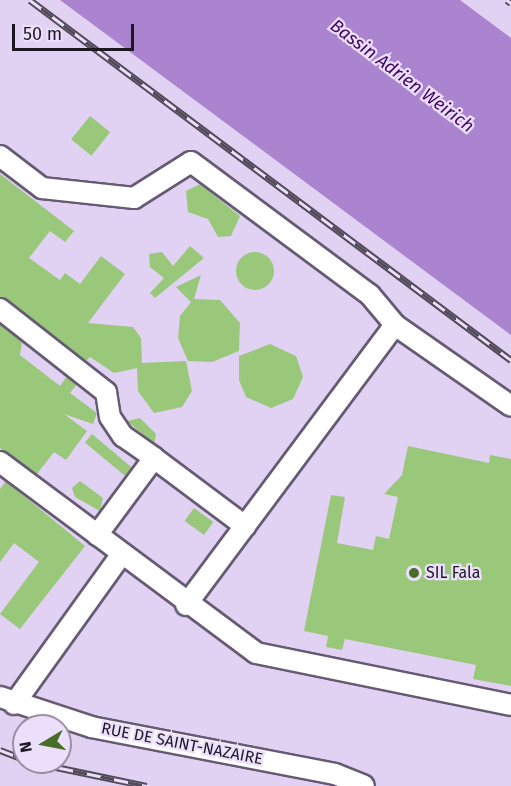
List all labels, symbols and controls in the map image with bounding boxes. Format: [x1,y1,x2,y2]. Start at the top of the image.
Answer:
scale bar [15,12,136,50]
water label: Bassin Adrien Weirich [326,15,478,137]
text: 50 m [23,23,62,45]
place label: SIL Fala [426,563,480,583]
marker: SIL Fala [407,566,421,580]
north arrow [12,714,72,774]
street label: RUE DE SAINT-NAZAIRE [100,719,264,769]
text: N [15,740,36,754]

